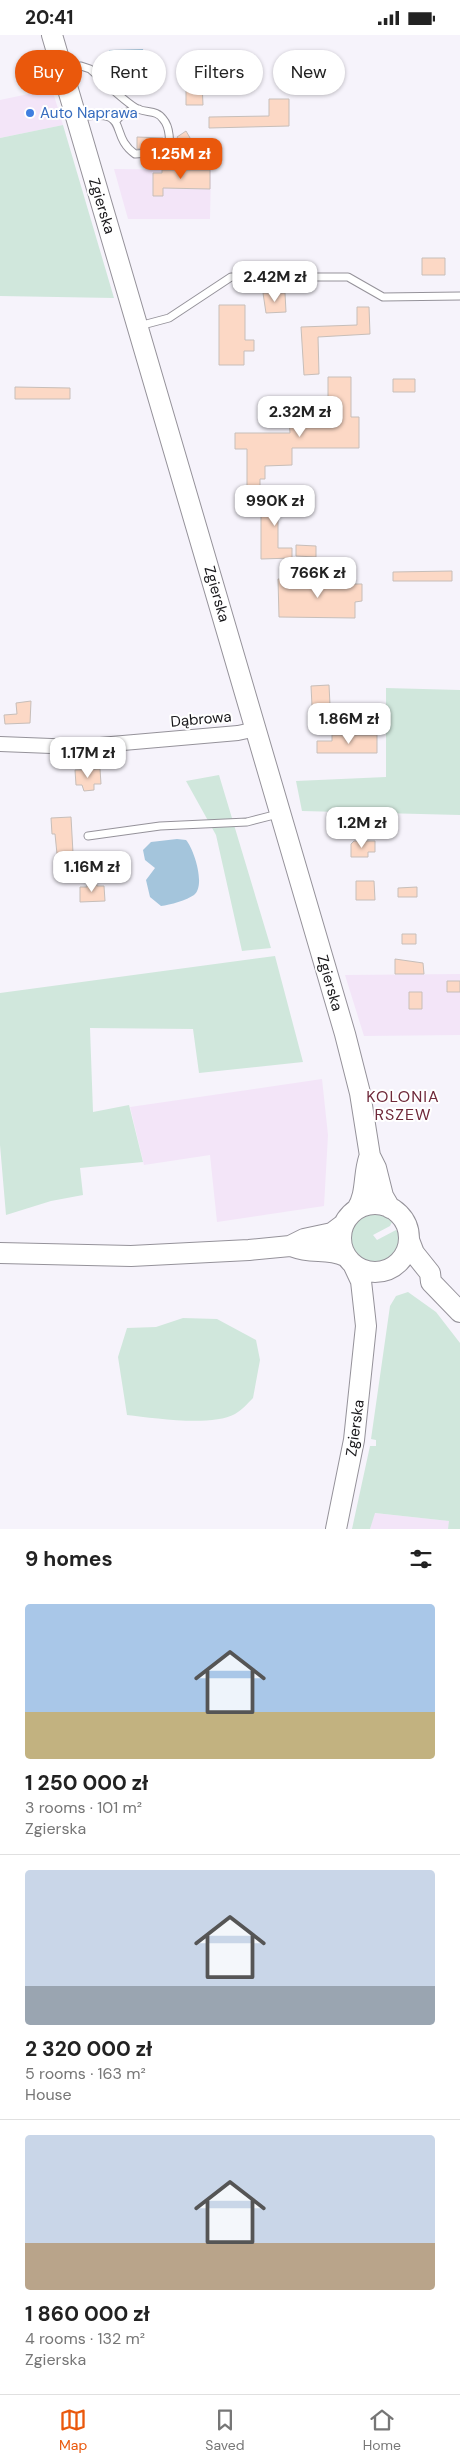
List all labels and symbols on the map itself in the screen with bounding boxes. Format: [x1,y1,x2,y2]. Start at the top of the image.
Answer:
place label: Auto Naprawa [40,103,138,123]
marker: Auto Naprawa [24,107,36,119]
pin: 1.25M zł [129,137,233,180]
street label: Zgierska [84,176,120,236]
pin: 2.42M zł [223,261,327,303]
pin: 2.32M zł [248,395,352,438]
pin: 990K zł [229,485,321,527]
pin: 766K zł [272,557,364,599]
street label: Zgierska [199,564,235,624]
pin: 1.86M zł [297,703,401,745]
street label: Dąbrowa [170,706,232,732]
pin: 1.17M zł [36,737,140,779]
pin: 1.2M zł [316,807,408,849]
pin: 1.16M zł [40,851,144,893]
street label: Zgierska [312,953,348,1013]
district label: KOLONIA RSZEW [366,1086,440,1125]
street label: Zgierska [341,1398,369,1458]

